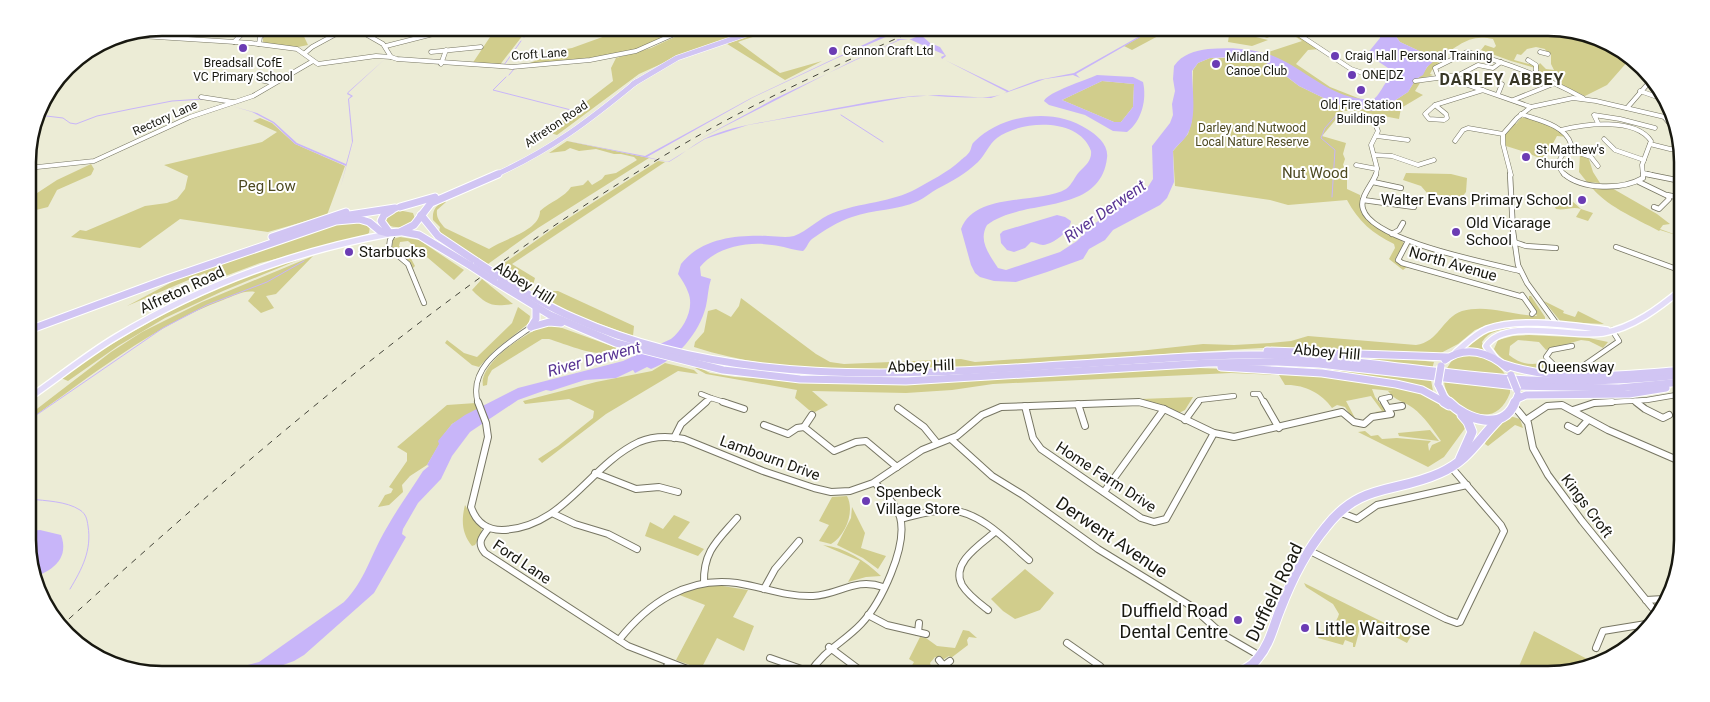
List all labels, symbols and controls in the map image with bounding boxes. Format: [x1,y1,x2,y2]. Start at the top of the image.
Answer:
marker: Breadsall CofE VC Primary School [237,42,249,54]
place label: Cannon Craft Ltd [843,44,933,58]
street label: Croft Lane [511,45,567,63]
marker: Cannon Craft Ltd [827,45,839,57]
place label: Craig Hall Personal Training [1345,49,1492,63]
place label: Midland Canoe Club [1226,50,1287,78]
marker: Craig Hall Personal Training [1329,50,1341,62]
place label: Breadsall CofE VC Primary School [193,56,293,84]
marker: Midland Canoe Club [1210,58,1222,70]
place label: ONE|DZ [1362,68,1404,82]
marker: ONE|DZ [1346,69,1358,81]
district label: DARLEY ABBEY [1440,70,1564,89]
marker: Old Fire Station Buildings [1355,84,1367,96]
street label: Rectory Lane [130,97,200,139]
street label: Alfreton Road [522,98,590,150]
place label: Old Fire Station Buildings [1320,98,1402,126]
park label: Darley and Nutwood Local Nature Reserve [1195,121,1309,149]
place label: St Matthew's Church [1536,143,1605,171]
marker: St Matthew's Church [1520,151,1532,163]
park label: Nut Wood [1282,164,1348,182]
water label: River Derwent [1060,175,1150,246]
park label: Peg Low [238,177,296,195]
place label: Walter Evans Primary School [1381,191,1572,209]
marker: Walter Evans Primary School [1576,194,1588,206]
place label: Old Vicarage School [1466,214,1551,249]
marker: Old Vicarage School [1450,226,1462,238]
place label: Starbucks [359,243,426,261]
street label: North Avenue [1407,243,1499,285]
marker: Starbucks [343,246,355,258]
street label: Abbey Hill [491,258,557,308]
street label: Alfreton Road [137,263,227,317]
water label: River Derwent [545,337,643,381]
street label: Abbey Hill [1293,340,1361,364]
street label: Abbey Hill [887,356,955,376]
street label: Queensway [1538,358,1614,376]
street label: Lambourn Drive [717,432,823,484]
street label: Home Farm Drive [1052,438,1160,516]
street label: Kings Croft [1557,471,1617,541]
place label: Spenbeck Village Store [876,483,960,518]
street label: Derwent Avenue [1052,492,1172,582]
marker: Spenbeck Village Store [860,495,872,507]
street label: Ford Lane [489,536,555,588]
street label: Duffield Road [1241,539,1307,645]
place label: Duffield Road Dental Centre [1120,600,1228,642]
marker: Duffield Road Dental Centre [1232,614,1244,626]
place label: Little Waitrose [1315,618,1430,639]
marker: Little Waitrose [1299,622,1311,634]

